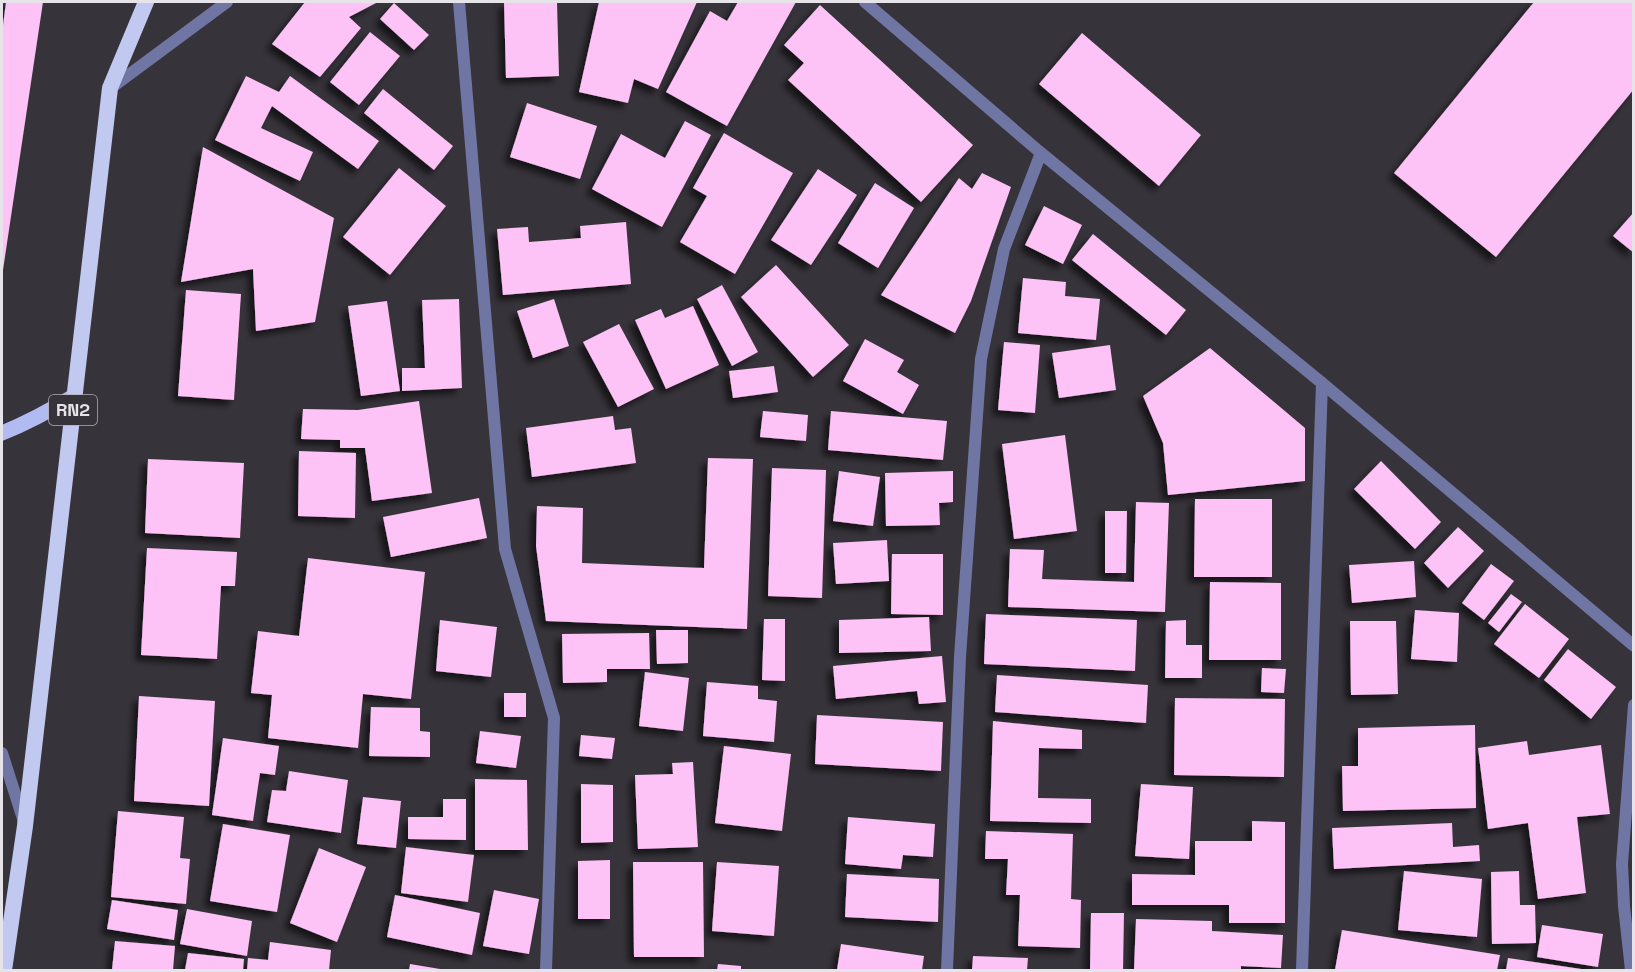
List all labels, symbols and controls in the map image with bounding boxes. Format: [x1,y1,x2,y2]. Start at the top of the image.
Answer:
road number: RN2 [49,395,97,425]

